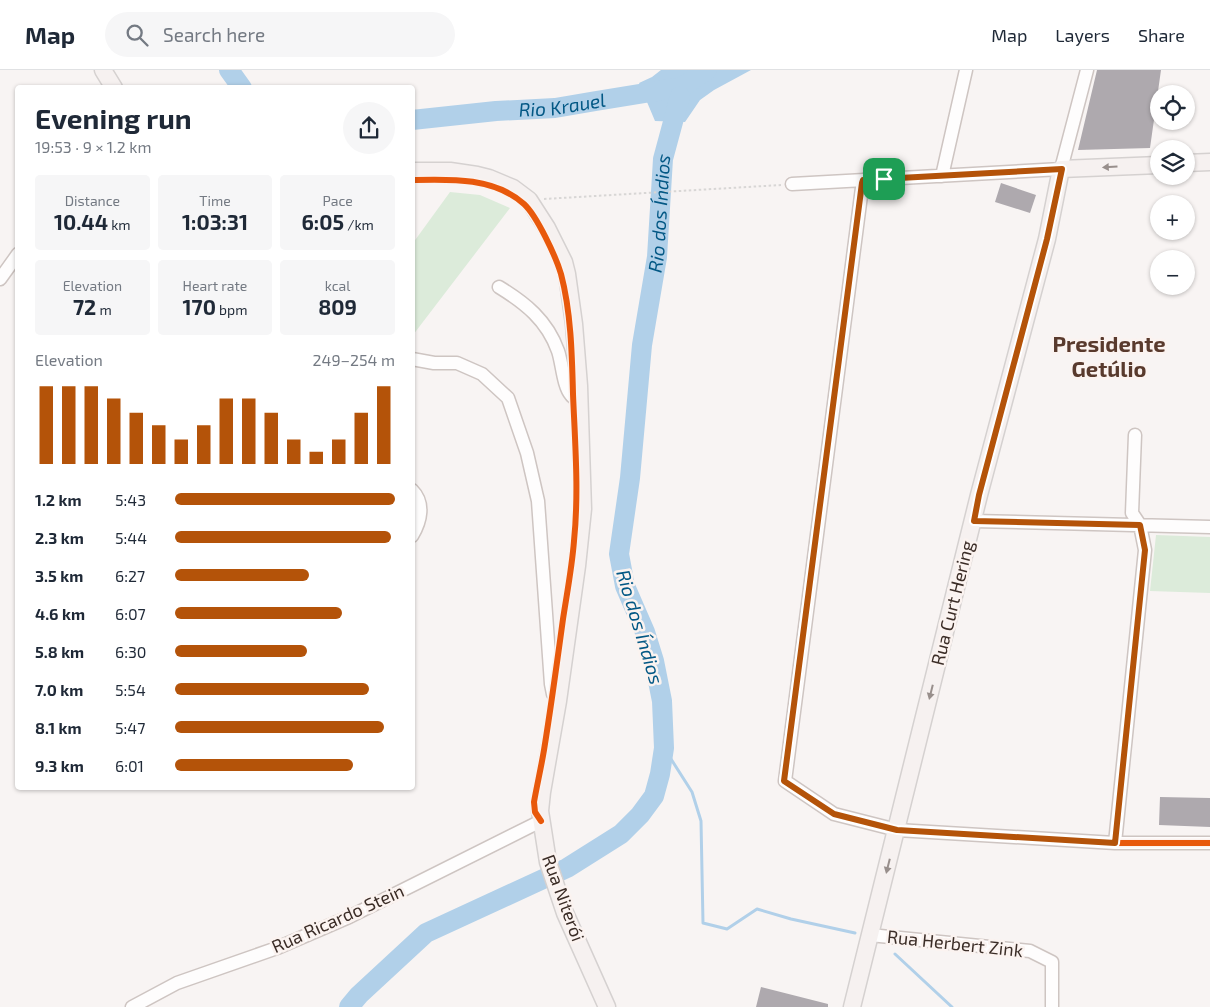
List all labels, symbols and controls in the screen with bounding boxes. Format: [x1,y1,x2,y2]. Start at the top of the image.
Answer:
search box [105,12,455,57]
text: Map [25,20,75,49]
icon: search [123,21,151,49]
text: Search here [163,23,265,46]
text: Map [991,24,1027,46]
text: Layers [1055,24,1110,46]
text: Share [1138,24,1185,46]
map controls [1150,85,1195,295]
button: locate [1150,85,1195,130]
water label: Rio Krauel [518,88,607,121]
text: Evening run [35,101,192,135]
button: share [343,102,395,154]
text: 19:53 · 9 × 1.2 km [35,137,151,156]
button: layers [1150,140,1195,185]
water label: Rio dos Índios [643,151,675,274]
pin [863,158,905,200]
one-way arrow [1102,163,1118,171]
icon: arrive [870,165,898,193]
text: Distance [65,192,120,209]
text: Time [199,192,231,209]
text: Pace [323,192,353,209]
button: + [1150,195,1195,240]
text: 10.44 [54,209,108,234]
text: 1:03:31 [182,209,248,234]
text: 6:05 [301,209,344,234]
text: km [108,216,131,233]
text: /km [344,216,374,233]
button: − [1150,250,1195,295]
text: Elevation [63,277,122,294]
text: Heart rate [183,277,247,294]
text: kcal [325,277,350,294]
text: 72 [73,294,96,319]
text: 170 [183,294,216,319]
text: 809 [318,294,357,319]
text: m [96,301,112,318]
text: bpm [216,301,247,318]
district label: Presidente Getúlio [1052,330,1166,381]
text: Elevation [35,350,103,369]
text: 249–254 m [313,350,395,369]
text: 1.2 km [35,490,82,509]
text: 5:43 [115,490,146,509]
text: 2.3 km [35,528,84,547]
text: 5:44 [115,528,147,547]
street label: Rua Curt Hering [926,538,978,667]
text: 3.5 km [35,566,83,585]
text: 6:27 [115,566,145,585]
water label: Rio dos Índios [612,567,669,687]
text: 4.6 km [35,604,85,623]
text: 6:07 [115,604,146,623]
text: 5.8 km [35,642,84,661]
text: 6:30 [115,642,146,661]
text: 7.0 km [35,680,83,699]
text: 5:54 [115,680,146,699]
one-way arrow [927,684,935,699]
text: 8.1 km [35,718,82,737]
text: 5:47 [115,718,145,737]
text: 9.3 km [35,756,84,775]
text: 6:01 [115,756,144,775]
street label: Rua Niterói [538,851,590,944]
one-way arrow [884,859,892,874]
street label: Rua Ricardo Stein [268,879,407,957]
street label: Rua Herbert Zink [886,925,1024,961]

